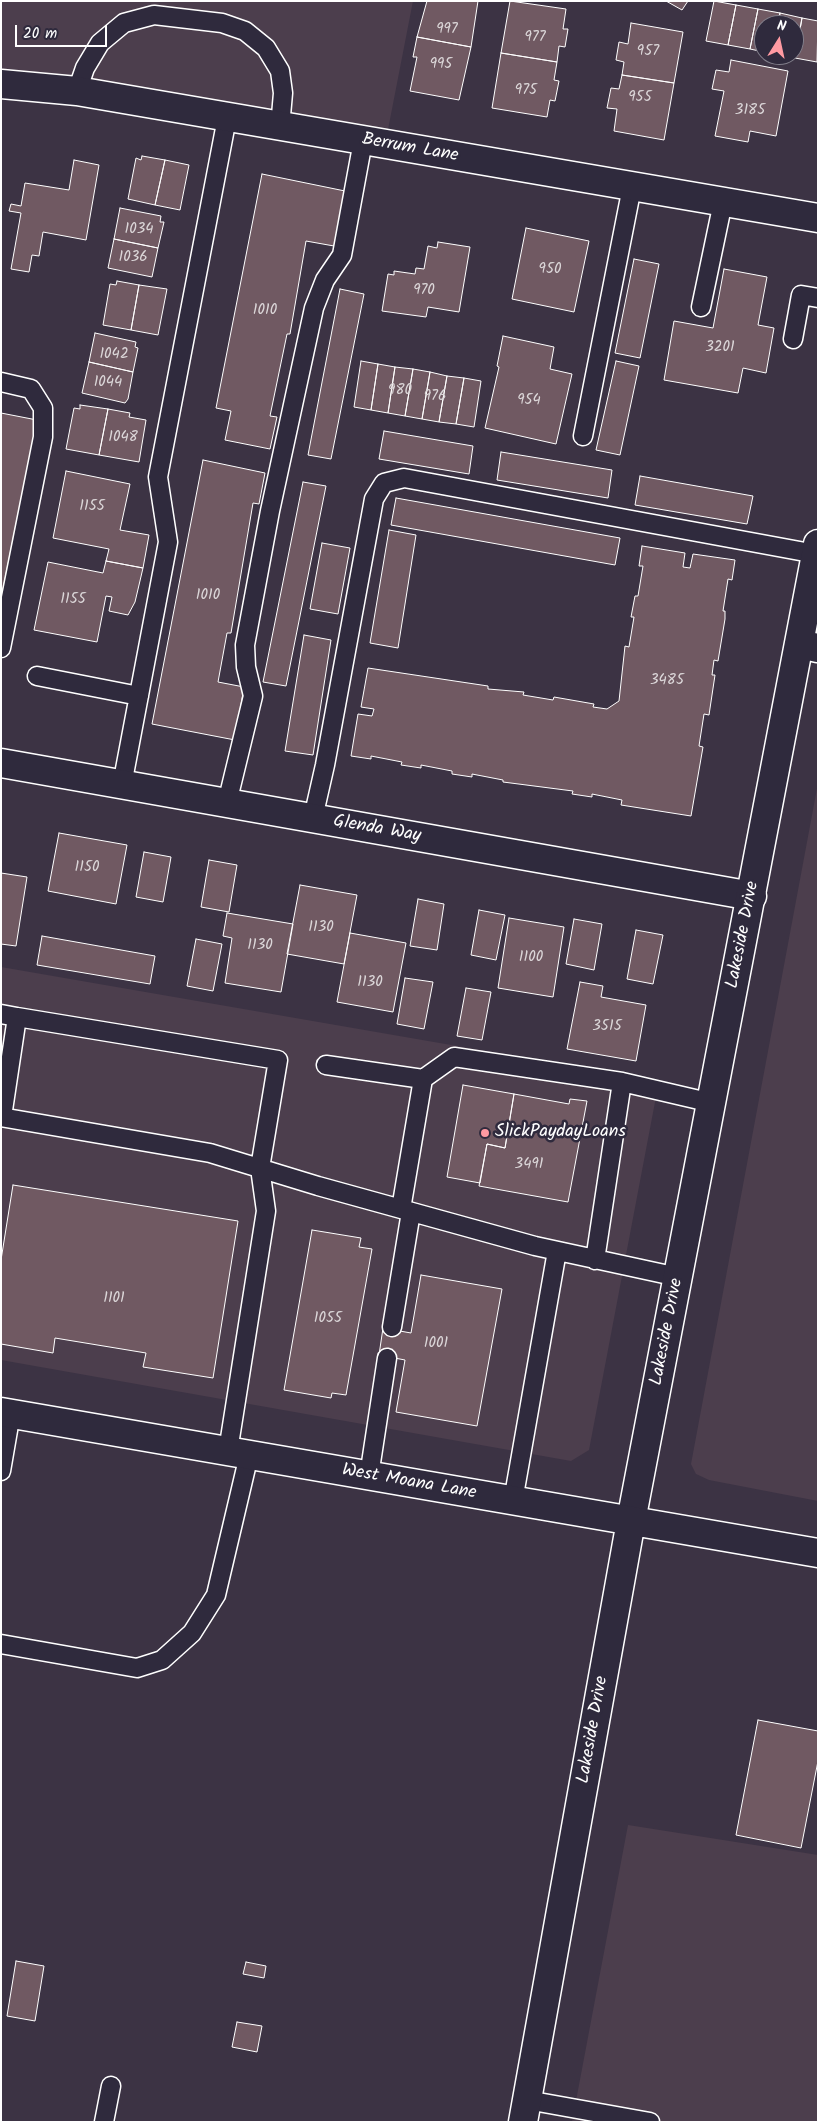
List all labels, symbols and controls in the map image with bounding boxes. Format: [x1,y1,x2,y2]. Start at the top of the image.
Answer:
scale bar [18,15,110,47]
north arrow [754,15,804,65]
text: N [775,15,788,38]
house number: 997 [436,21,458,39]
text: 20 m [23,22,57,46]
house number: 977 [524,29,546,47]
house number: 957 [637,43,659,61]
house number: 995 [430,56,452,74]
house number: 975 [515,82,537,100]
house number: 955 [628,89,652,107]
house number: 3185 [735,102,765,120]
street label: Berrum Lane [360,130,460,168]
house number: 1034 [124,221,154,239]
house number: 1036 [118,249,148,267]
house number: 950 [539,261,561,279]
house number: 970 [413,282,435,300]
house number: 1010 [253,302,277,320]
house number: 3201 [705,339,735,357]
house number: 1042 [99,346,129,364]
house number: 1044 [94,374,122,392]
house number: 980 [388,382,412,400]
house number: 976 [424,388,446,406]
house number: 954 [517,392,541,410]
house number: 1048 [108,429,138,447]
house number: 1155 [79,498,105,516]
house number: 1010 [196,587,220,605]
house number: 1155 [60,591,86,609]
house number: 3485 [650,672,684,690]
street label: Glenda Way [331,812,423,848]
house number: 1150 [75,859,99,877]
street label: Lakeside Drive [723,880,765,990]
house number: 1130 [308,919,334,937]
house number: 1130 [247,937,273,955]
house number: 1100 [519,949,543,967]
house number: 1130 [357,974,383,992]
house number: 3515 [592,1018,622,1036]
place label: SlickPaydayLoans [495,1122,626,1144]
marker: SlickPaydayLoans [479,1127,491,1139]
house number: 3491 [515,1156,543,1174]
street label: Lakeside Drive [647,1277,689,1387]
house number: 1101 [103,1290,125,1308]
house number: 1055 [314,1310,342,1328]
house number: 1001 [424,1335,448,1353]
street label: West Moana Lane [340,1461,478,1505]
street label: Lakeside Drive [574,1675,614,1785]

